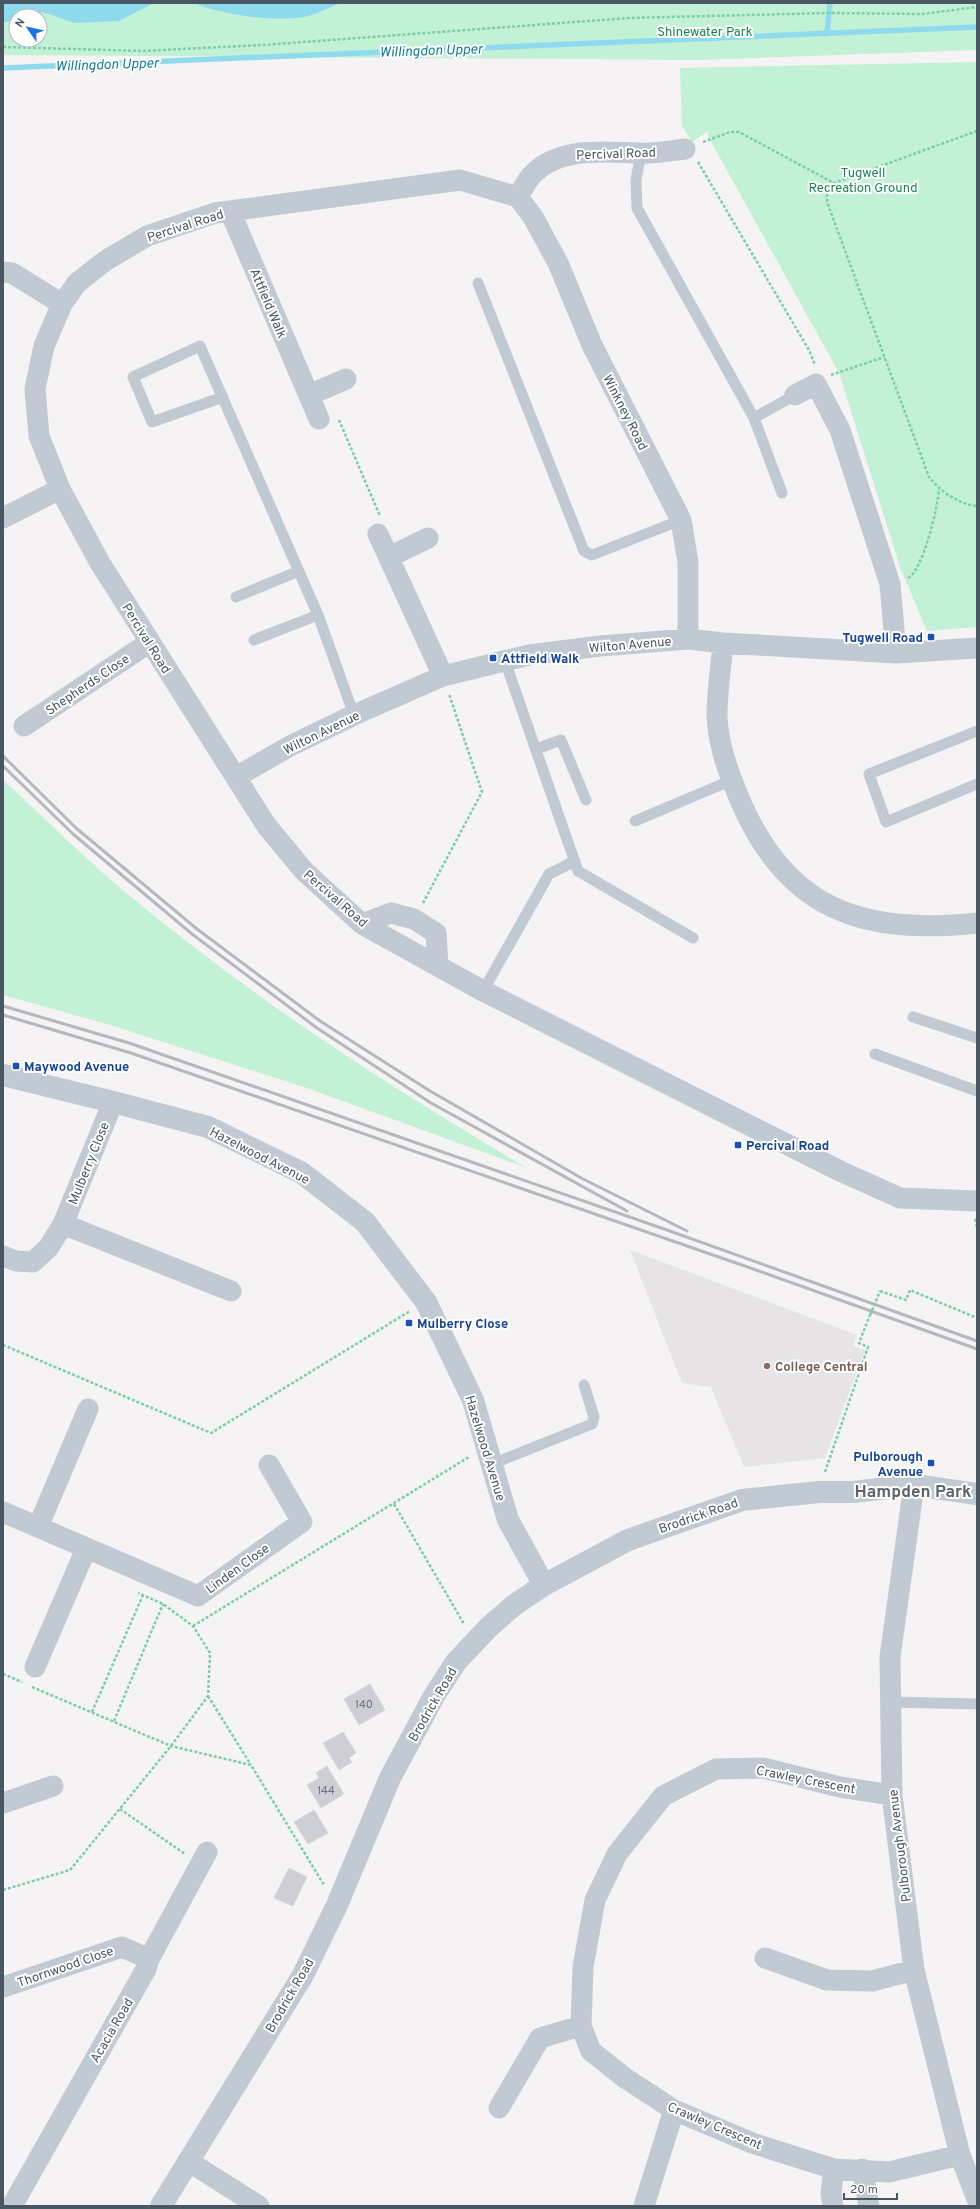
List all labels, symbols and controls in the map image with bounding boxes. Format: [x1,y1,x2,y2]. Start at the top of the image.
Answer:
north arrow [8,8,48,48]
text: N [13,16,29,30]
park label: Shinewater Park [657,25,753,41]
water label: Willingdon Upper [379,41,485,62]
water label: Willingdon Upper [55,55,161,76]
street label: Percival Road [576,146,656,164]
park label: Tugwell Recreation Ground [808,166,918,197]
street label: Percival Road [145,207,226,247]
street label: Attfield Walk [245,267,289,341]
street label: Winkney Road [598,372,650,453]
street label: Percival Road [117,601,173,677]
place label: Tugwell Road [842,631,923,647]
marker: Tugwell Road [926,632,936,642]
street label: Wilton Avenue [588,634,672,658]
street label: Shepherds Close [43,652,133,720]
place label: Attfield Walk [501,652,579,668]
marker: Attfield Walk [488,653,498,663]
street label: Wilton Avenue [281,708,363,759]
street label: Percival Road [299,867,370,932]
place label: Maywood Avenue [24,1060,129,1076]
marker: Maywood Avenue [11,1061,21,1071]
street label: Mulberry Close [66,1120,114,1207]
street label: Hazelwood Avenue [207,1125,312,1189]
place label: Percival Road [746,1139,829,1155]
marker: Percival Road [733,1140,743,1150]
place label: Mulberry Close [417,1317,508,1333]
marker: Mulberry Close [404,1318,414,1328]
place label: College Central [775,1360,867,1376]
marker: College Central [762,1361,772,1371]
street label: Hazelwood Avenue [460,1394,508,1503]
place label: Pulborough Avenue [853,1450,923,1481]
marker: Pulborough Avenue [926,1458,936,1468]
district label: Hampden Park [855,1482,972,1504]
street label: Brodrick Road [657,1496,740,1538]
street label: Linden Close [203,1541,273,1598]
street label: Brodrick Road [406,1665,461,1745]
house number: 140 [355,1698,373,1712]
street label: Crawley Crescent [755,1763,857,1798]
house number: 144 [317,1784,335,1798]
street label: Pulborough Avenue [886,1789,916,1903]
street label: Thornwood Close [15,1944,116,1992]
street label: Brodrick Road [263,1956,318,2036]
street label: Acacia Road [88,1996,138,2066]
street label: Crawley Crescent [665,2100,764,2154]
scale bar [844,2175,897,2201]
text: 20 m [850,2182,878,2198]

